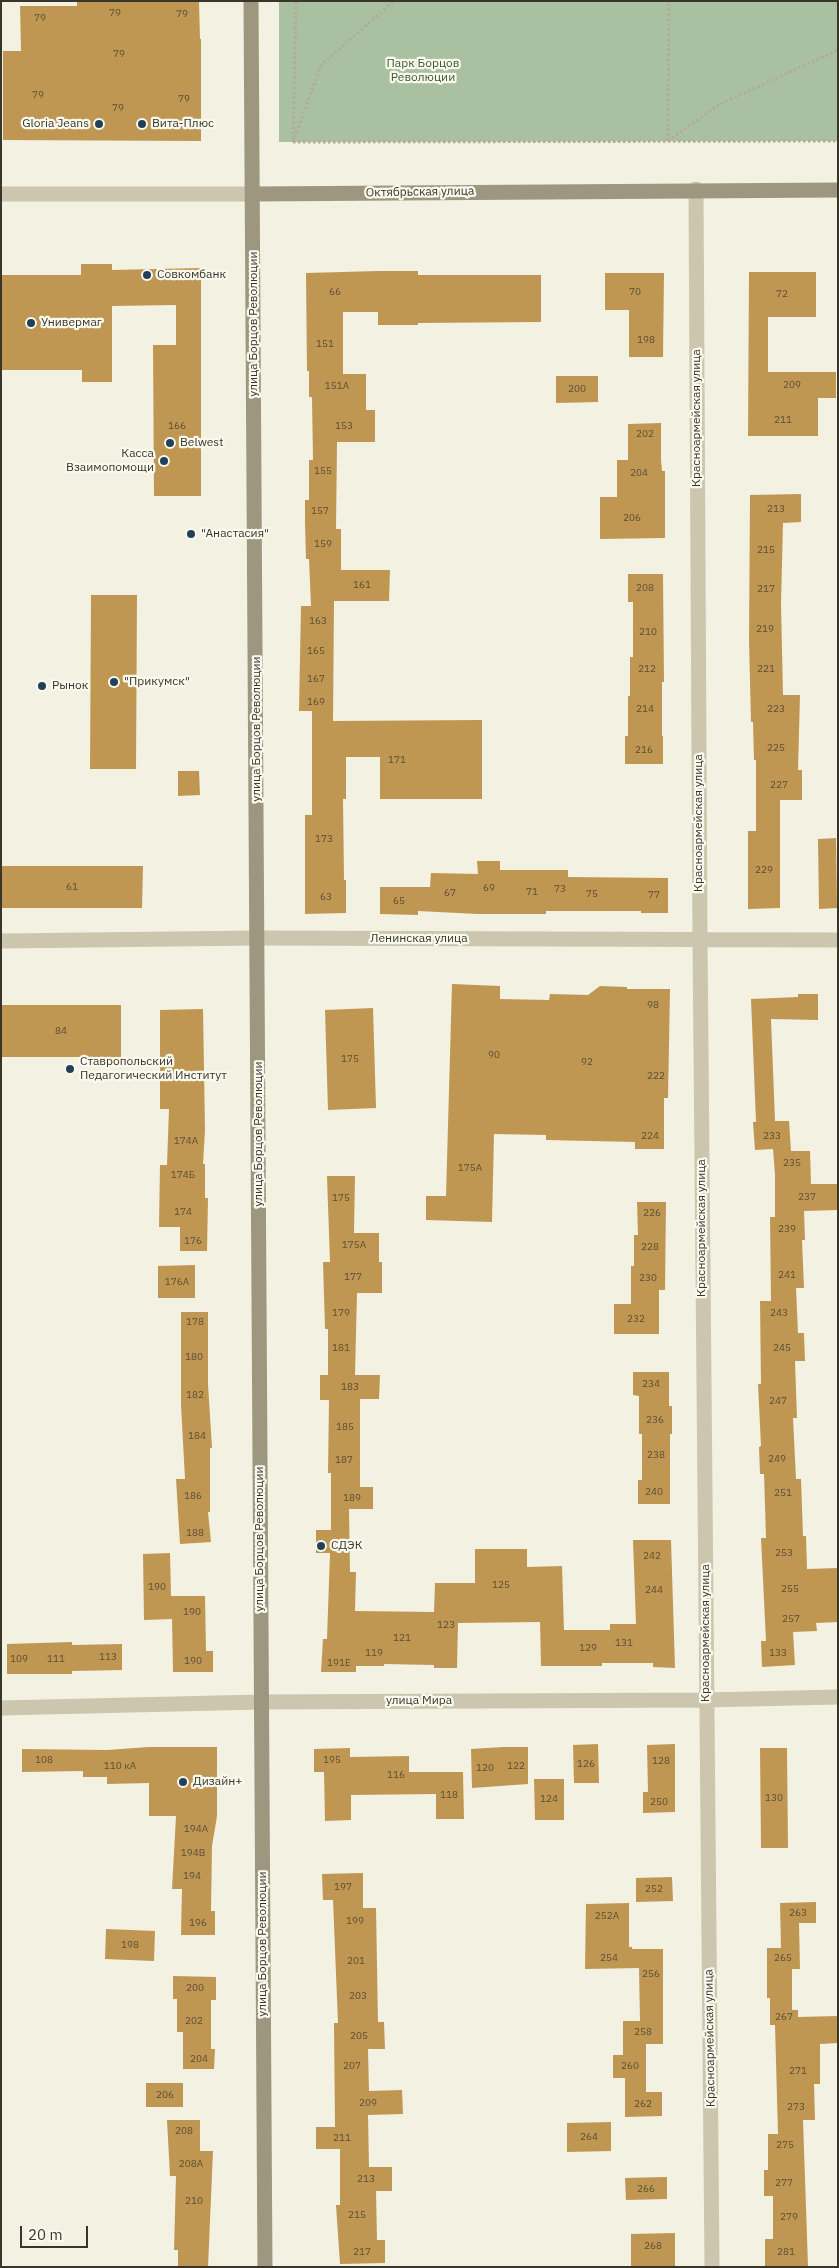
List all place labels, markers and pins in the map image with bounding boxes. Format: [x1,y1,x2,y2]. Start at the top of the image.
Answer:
place label: Gloria Jeans [22,117,89,131]
place label: Вита-Плюс [152,117,214,131]
marker: Gloria Jeans [93,118,105,130]
marker: Вита-Плюс [136,118,148,130]
place label: Совкомбанк [157,268,226,282]
marker: Совкомбанк [141,269,153,281]
place label: Универмаг [41,316,102,330]
marker: Универмаг [25,317,37,329]
place label: Belwest [180,436,223,450]
marker: Belwest [164,437,176,449]
place label: Касса Взаимопомощи [66,447,154,475]
marker: Касса Взаимопомощи [158,455,170,467]
place label: "Анастасия" [201,527,269,541]
marker: "Анастасия" [185,528,197,540]
place label: "Прикумск" [124,675,190,689]
marker: "Прикумск" [108,676,120,688]
place label: Рынок [52,679,88,693]
marker: Рынок [36,680,48,692]
place label: Ставропольский Педагогический Институт [80,1055,227,1083]
marker: Ставропольский Педагогический Институт [64,1063,76,1075]
place label: СДЭК [331,1539,363,1553]
marker: СДЭК [315,1540,327,1552]
place label: Дизайн+ [193,1775,242,1789]
marker: Дизайн+ [177,1776,189,1788]

